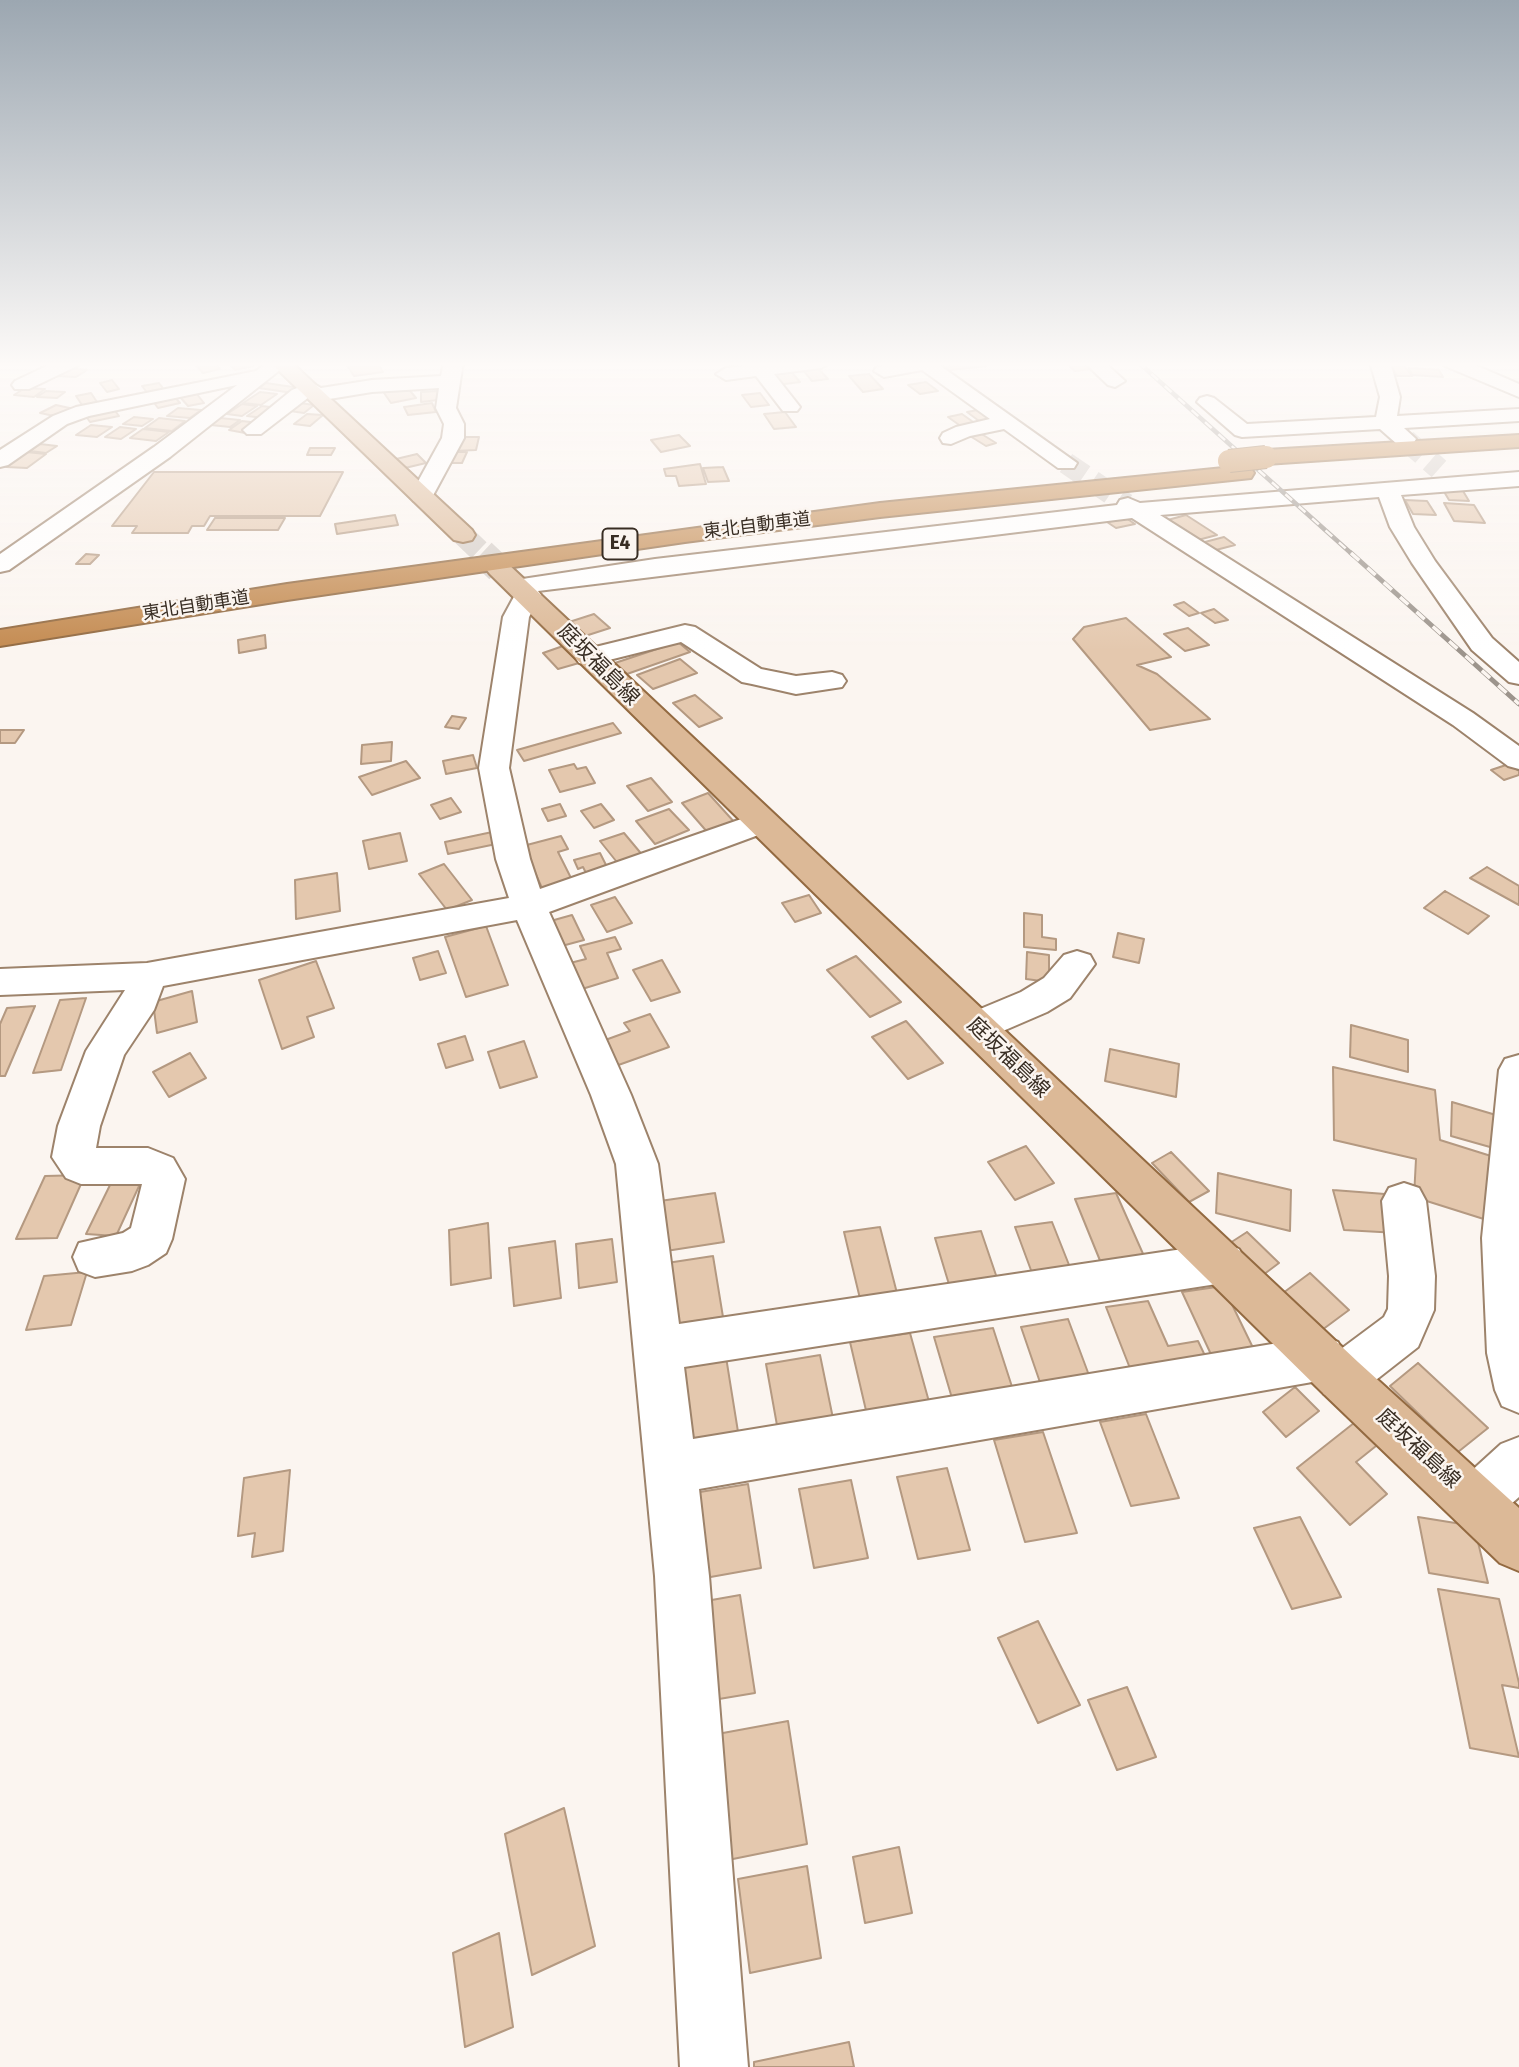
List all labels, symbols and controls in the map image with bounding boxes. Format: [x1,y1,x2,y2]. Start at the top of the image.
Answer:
street label: 東北自動車道 [702,509,812,543]
road number: E4 [602,528,638,559]
street label: 東北自動車道 [141,587,251,625]
street label: 庭坂福島線 [552,619,644,711]
street label: 庭坂福島線 [961,1012,1055,1104]
street label: 庭坂福島線 [1371,1404,1465,1494]

